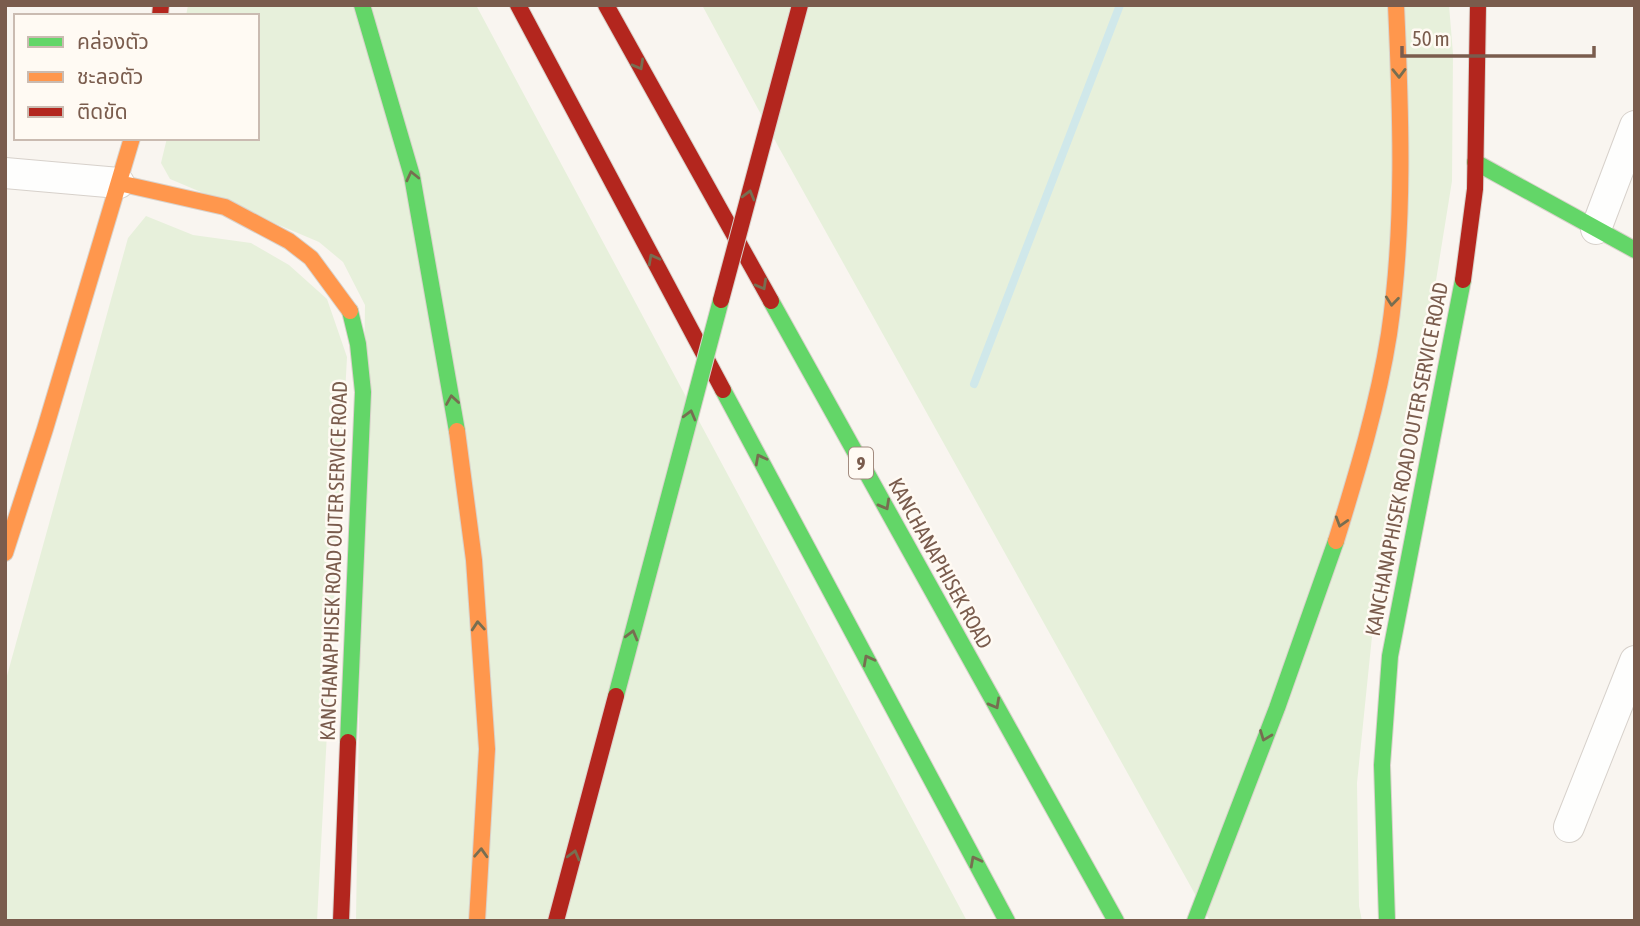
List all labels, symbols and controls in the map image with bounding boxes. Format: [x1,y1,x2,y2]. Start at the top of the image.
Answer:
legend [14,14,259,140]
scale bar [1402,14,1594,58]
text: 50 m [1412,26,1450,50]
text: คล่องตัว [77,29,149,53]
one-way arrow [631,58,644,70]
text: ชะลอตัว [77,64,143,88]
one-way arrow [1391,69,1407,79]
text: ติดขัด [77,99,128,123]
one-way arrow [405,170,420,182]
one-way arrow [741,189,755,201]
one-way arrow [648,253,661,266]
one-way arrow [754,278,767,290]
street label: KANCHANAPHISEK ROAD OUTER SERVICE ROAD [1360,280,1452,638]
one-way arrow [1384,295,1399,306]
street label: KANCHANAPHISEK ROAD OUTER SERVICE ROAD [315,381,351,741]
one-way arrow [445,394,460,406]
one-way arrow [682,409,697,421]
road number: 9 [849,447,873,478]
one-way arrow [755,454,769,467]
street label: KANCHANAPHISEK ROAD [884,474,998,652]
one-way arrow [877,498,890,510]
one-way arrow [1334,515,1349,527]
one-way arrow [471,620,486,631]
one-way arrow [624,629,638,641]
one-way arrow [862,655,876,667]
one-way arrow [987,697,1000,709]
one-way arrow [1260,730,1274,742]
one-way arrow [473,847,488,858]
one-way arrow [566,849,580,861]
one-way arrow [970,855,983,868]

